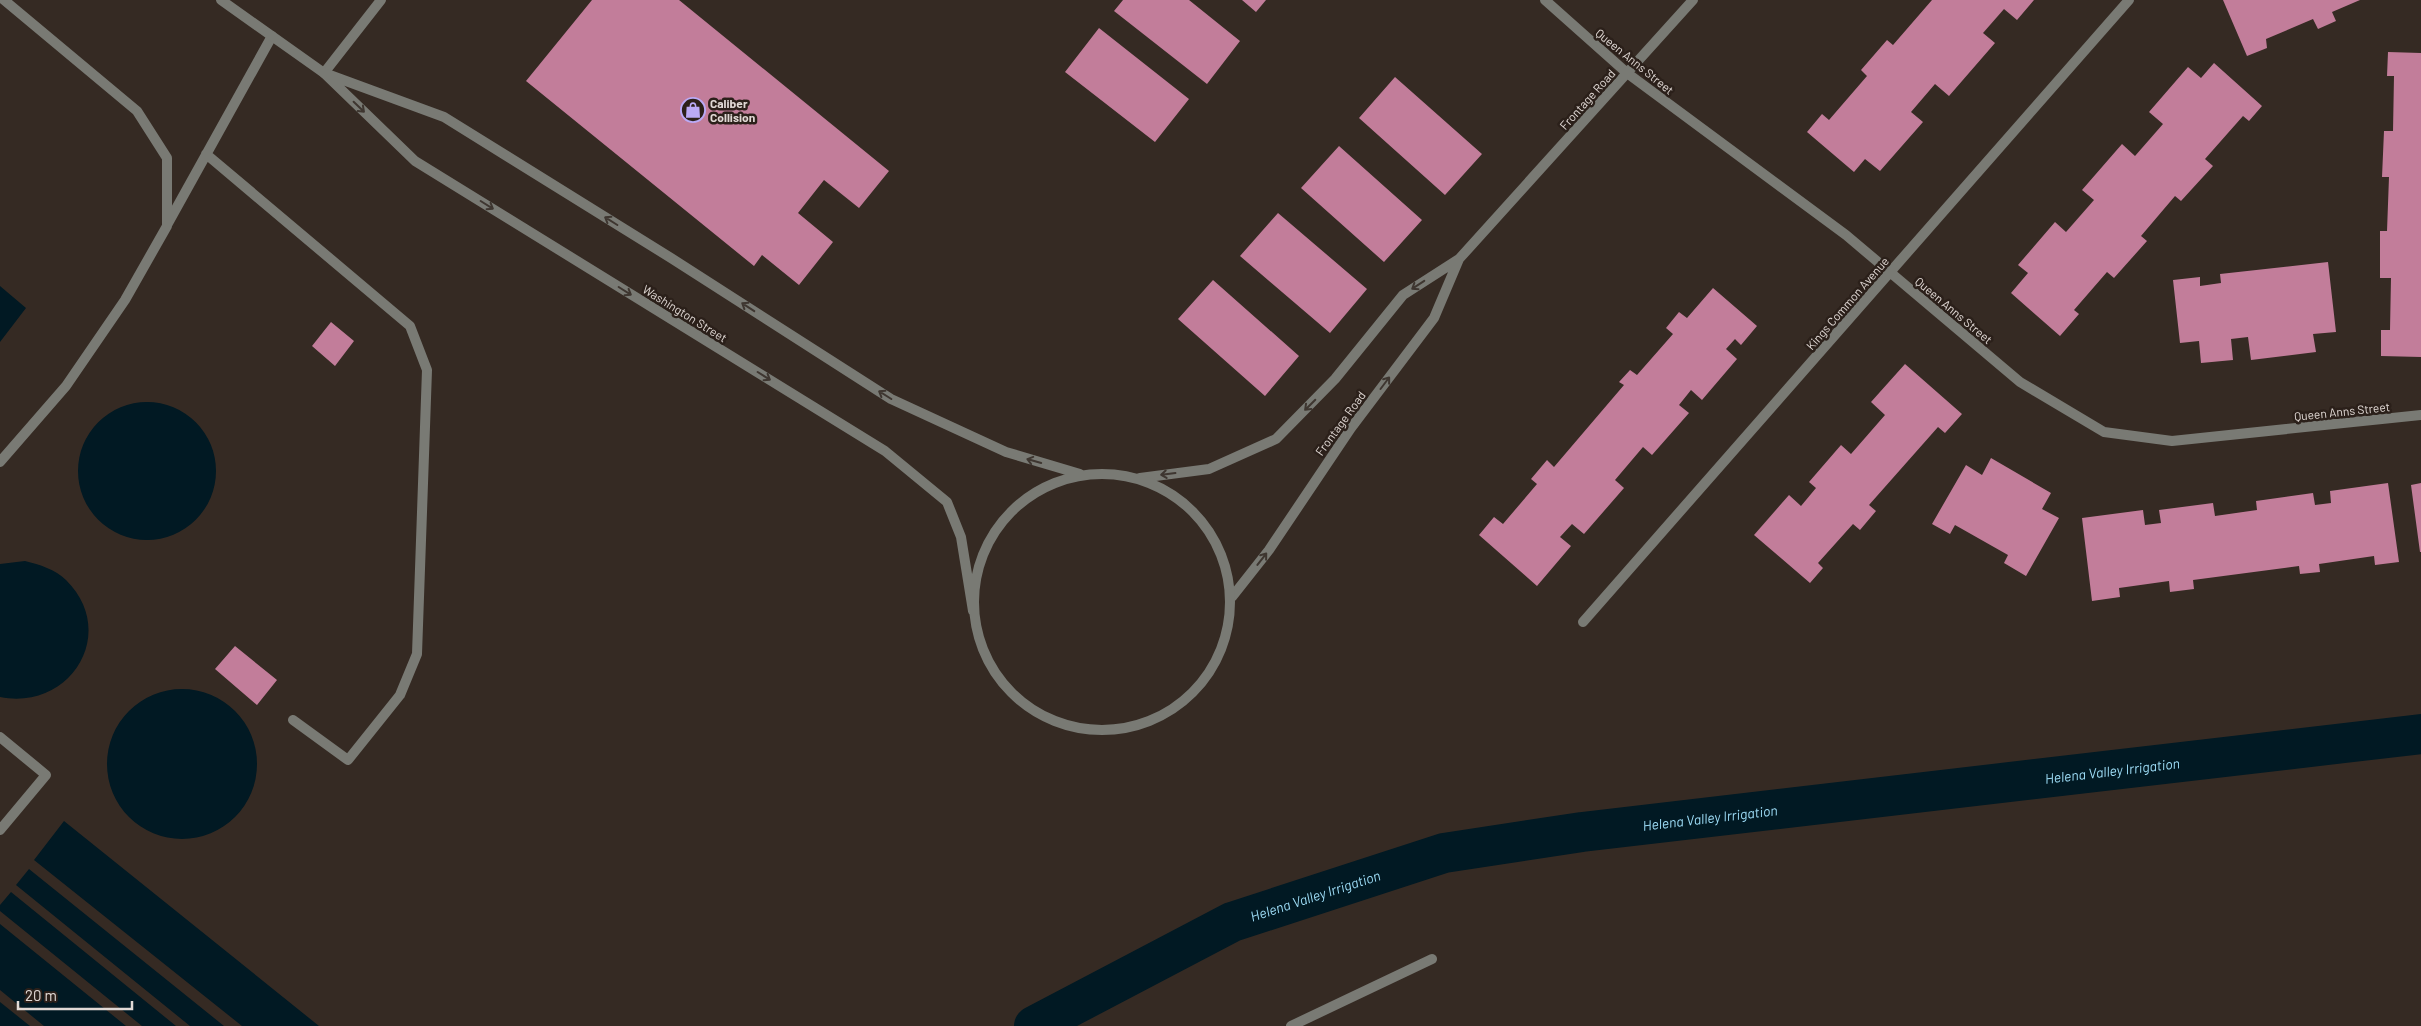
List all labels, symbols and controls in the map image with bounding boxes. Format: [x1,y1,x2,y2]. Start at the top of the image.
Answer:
street label: Queen Anns Street [1593,25,1677,97]
street label: Frontage Road [1556,66,1618,132]
place label: Caliber Collision [710,96,755,124]
shop icon: Caliber Collision [680,97,706,123]
one-way arrow [353,101,365,113]
one-way arrow [480,201,494,211]
one-way arrow [604,215,618,226]
street label: Kings Common Avenue [1803,254,1891,352]
street label: Queen Anns Street [1913,274,1995,346]
one-way arrow [1411,280,1425,290]
street label: Washington Street [640,281,730,345]
one-way arrow [618,286,632,296]
one-way arrow [742,302,756,312]
one-way arrow [756,372,770,382]
one-way arrow [1380,376,1390,390]
street label: Frontage Road [1312,388,1368,458]
one-way arrow [879,390,893,400]
one-way arrow [1303,399,1316,411]
street label: Queen Anns Street [2293,399,2391,423]
one-way arrow [1026,455,1042,465]
one-way arrow [1160,469,1176,479]
one-way arrow [1257,552,1267,566]
water label: Helena Valley Irrigation [2044,754,2181,786]
water label: Helena Valley Irrigation [1641,801,1778,833]
water label: Helena Valley Irrigation [1248,866,1382,924]
scale bar [18,978,131,1010]
text: 20 m [25,986,57,1004]

